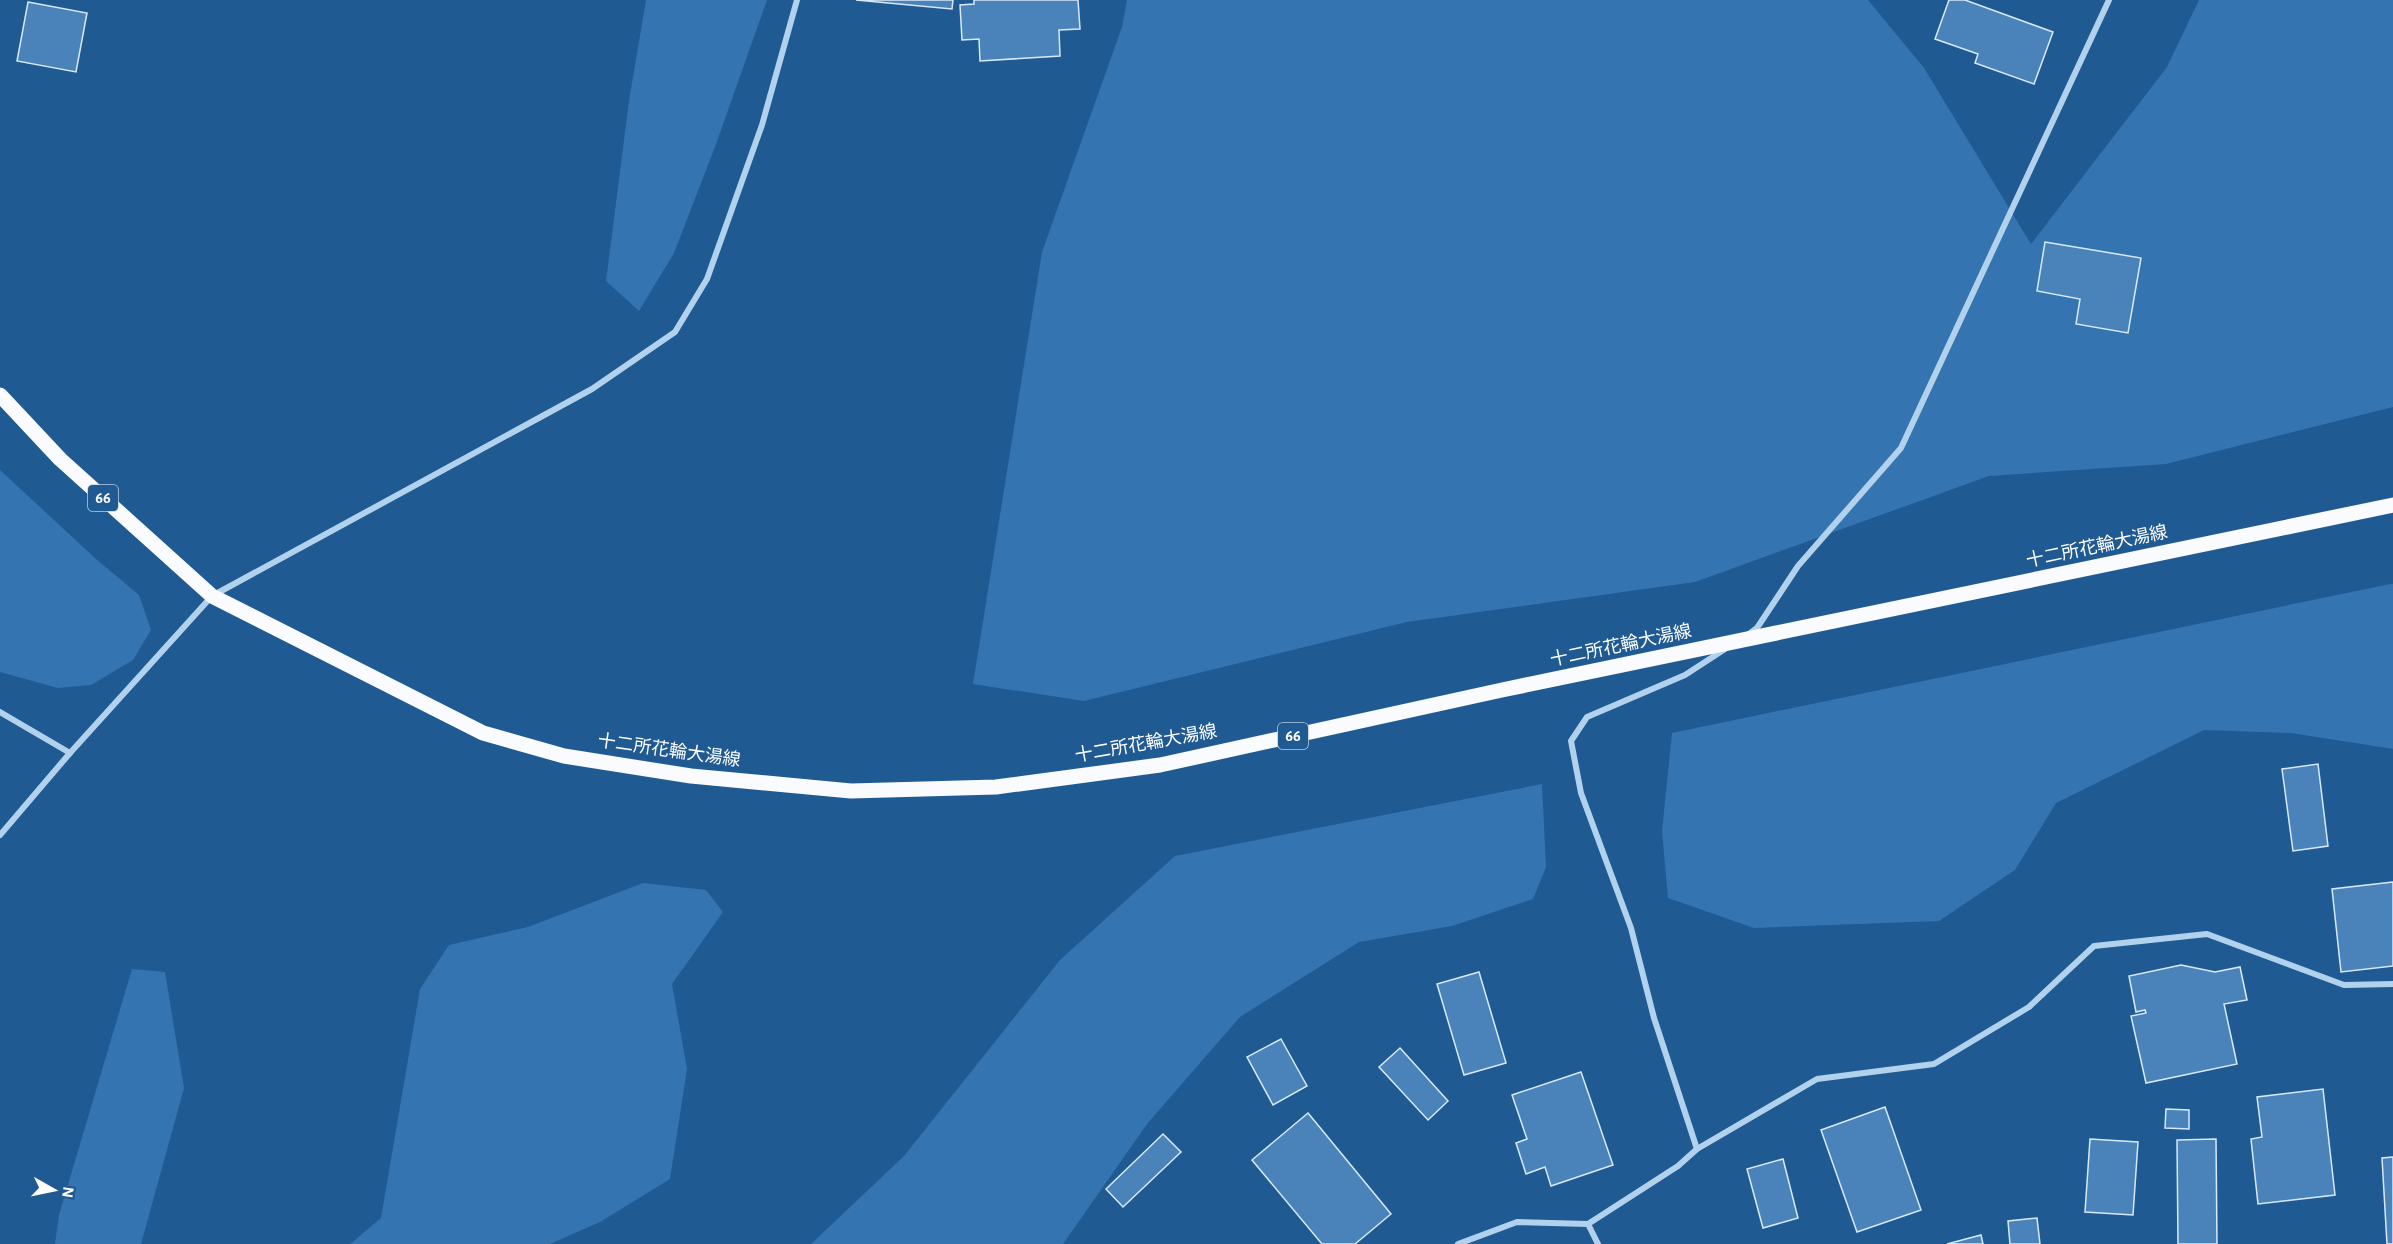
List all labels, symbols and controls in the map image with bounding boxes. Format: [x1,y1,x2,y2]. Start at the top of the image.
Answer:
road number: 66 [88,485,118,511]
street label: 十二所花輪大湯線 [2024,521,2169,571]
street label: 十二所花輪大湯線 [1548,620,1693,670]
street label: 十二所花輪大湯線 [1073,721,1218,765]
road number: 66 [1278,723,1308,749]
street label: 十二所花輪大湯線 [596,730,742,770]
north arrow [24,1160,84,1220]
text: N [59,1185,77,1199]

